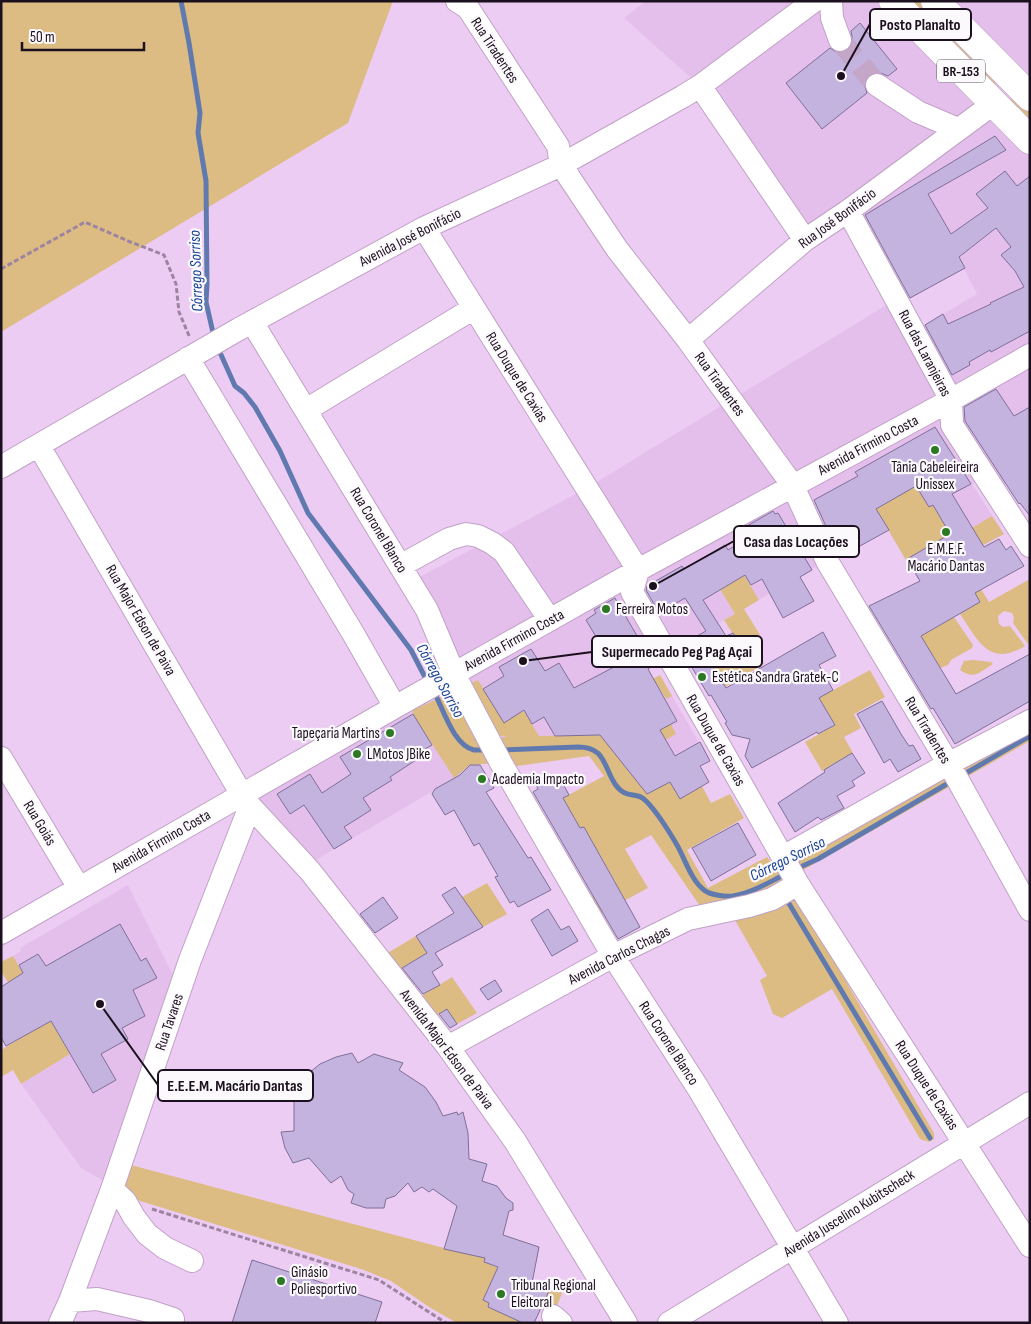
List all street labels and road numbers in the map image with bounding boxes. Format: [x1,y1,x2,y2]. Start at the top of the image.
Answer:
street label: Rua Tiradentes [466,14,523,87]
road number: BR-153 [937,59,985,82]
street label: Rua José Bonifácio [795,184,880,253]
street label: Avenida José Bonifácio [355,204,464,272]
street label: Rua das Laranjeiras [894,307,955,400]
street label: Rua Duque de Caxias [481,329,552,426]
street label: Rua Tiradentes [690,348,749,420]
street label: Avenida Firmino Costa [814,411,922,480]
street label: Rua Coronel Blanco [346,484,412,576]
street label: Rua Major Edson de Paiva [101,561,180,679]
street label: Avenida Firmino Costa [460,605,568,676]
street label: Rua Duque de Caxias [682,691,750,790]
street label: Rua Tiradentes [900,693,955,767]
street label: Rua Goiás [19,797,60,849]
street label: Avenida Firmino Costa [108,805,214,878]
street label: Avenida Carlos Chagas [564,922,673,990]
street label: Avenida Major Edson de Paiva [395,985,498,1113]
street label: Rua Tavares [151,991,188,1053]
street label: Rua Coronel Blanco [634,998,703,1089]
street label: Rua Duque de Caxias [891,1037,963,1134]
street label: Avenida Juscelino Kubitscheck [779,1165,919,1262]

